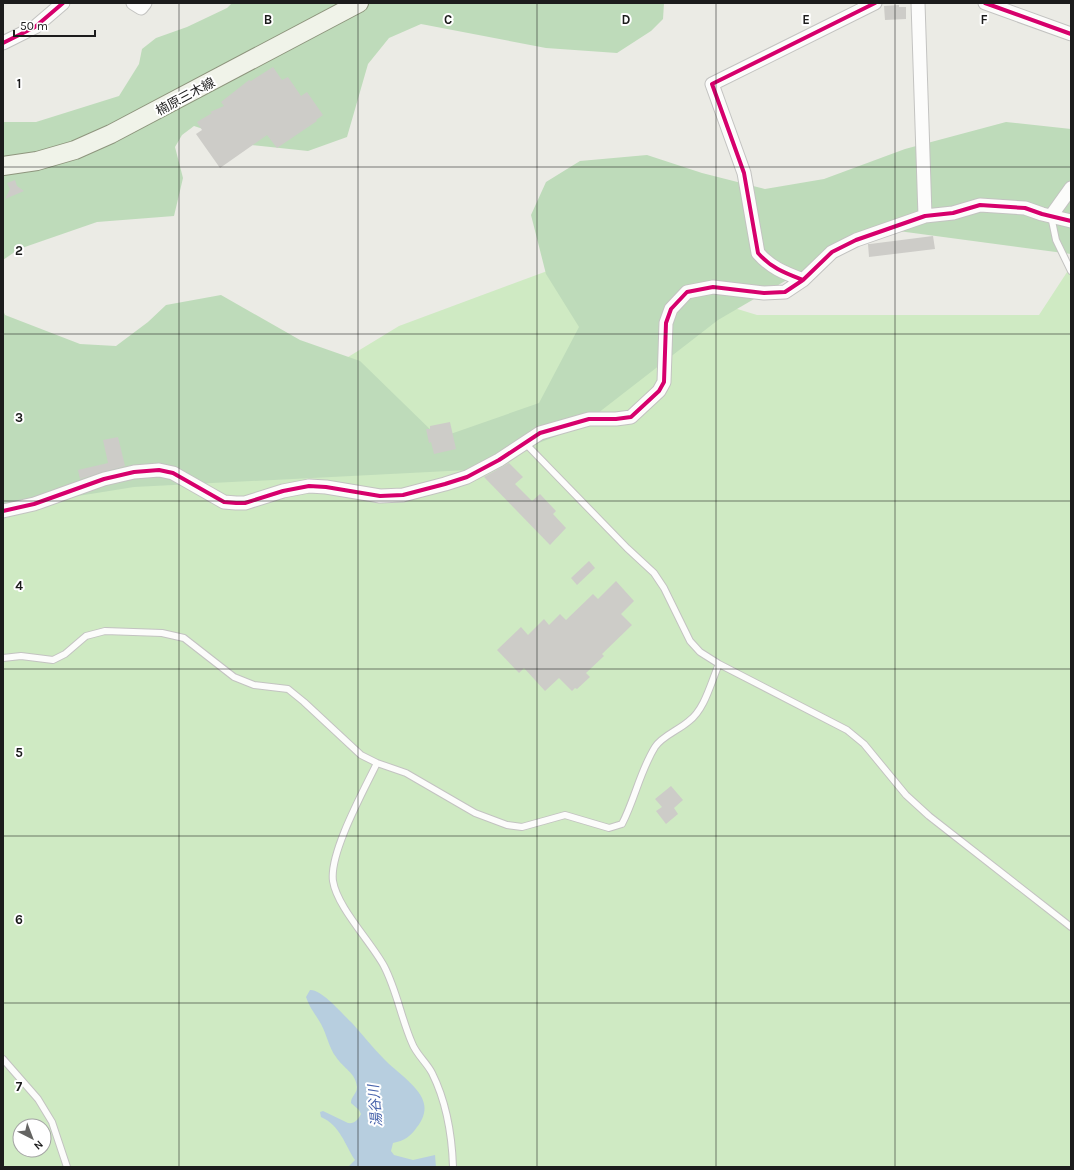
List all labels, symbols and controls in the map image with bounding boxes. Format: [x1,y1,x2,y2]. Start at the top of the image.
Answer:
scale bar [14,12,95,38]
text: B [264,12,272,27]
text: C [444,12,452,27]
text: D [622,12,631,27]
text: E [802,12,810,27]
text: F [980,12,988,27]
text: 50 m [20,19,48,33]
street label: 楠原三木線 [153,75,217,118]
text: 1 [17,76,21,91]
text: 2 [15,243,23,258]
text: 3 [15,410,23,425]
text: 4 [15,578,23,593]
text: 5 [15,745,23,760]
text: 6 [15,912,23,927]
text: 7 [16,1079,23,1094]
water label: 湯谷川 [365,1082,386,1128]
north arrow [12,1118,52,1158]
text: N [31,1138,46,1153]

